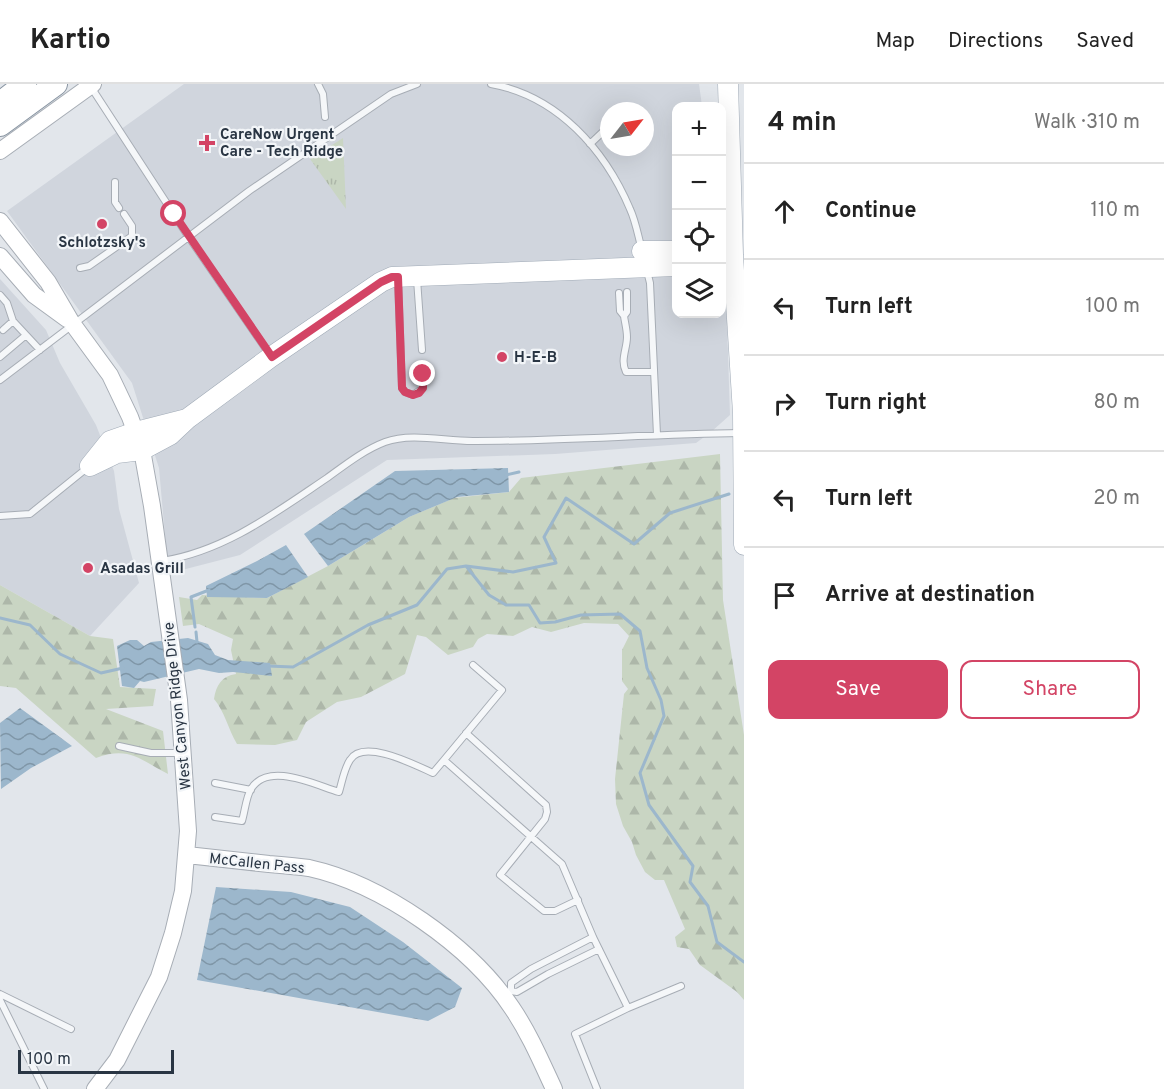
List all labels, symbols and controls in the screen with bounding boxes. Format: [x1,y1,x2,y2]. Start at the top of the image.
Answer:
text: Kartio [30,23,111,59]
text: Map [875,28,915,55]
text: Directions [948,28,1043,55]
text: Saved [1076,28,1134,55]
north arrow [600,102,654,156]
map controls [672,102,726,318]
button: + [672,102,726,156]
text: 4 min [768,107,837,140]
text: Walk · 310 m [1034,110,1140,136]
place label: CareNow Urgent Care - Tech Ridge [220,126,343,162]
marker: CareNow Urgent Care - Tech Ridge [198,134,216,152]
button: − [672,156,726,210]
icon: ahead [768,195,801,228]
text: Continue [825,198,916,225]
text: 110 m [1091,198,1140,224]
route start [160,200,186,226]
button: locate [672,210,726,264]
marker: Schlotzsky's [95,217,109,231]
place label: Schlotzsky's [58,234,146,253]
button: layers [672,264,726,318]
icon: left [768,291,801,324]
text: Turn left [825,294,913,321]
text: 100 m [1085,294,1140,320]
place label: H-E-B [514,349,557,368]
marker: H-E-B [495,350,509,364]
route end [409,360,435,386]
icon: right [768,387,801,420]
text: Turn right [825,390,927,417]
text: 80 m [1094,390,1140,416]
icon: left [768,483,801,516]
text: Turn left [825,486,913,513]
text: 20 m [1093,486,1140,512]
place label: Asadas Grill [100,560,184,579]
marker: Asadas Grill [81,561,95,575]
icon: arrive [768,579,801,612]
text: Arrive at destination [825,582,1035,609]
street label: West Canyon Ridge Drive [160,621,197,791]
button: Save [768,660,948,719]
button: Share [960,660,1140,719]
street label: McCallen Pass [208,850,306,879]
scale bar [18,1047,174,1074]
text: 100 m [27,1050,71,1070]

